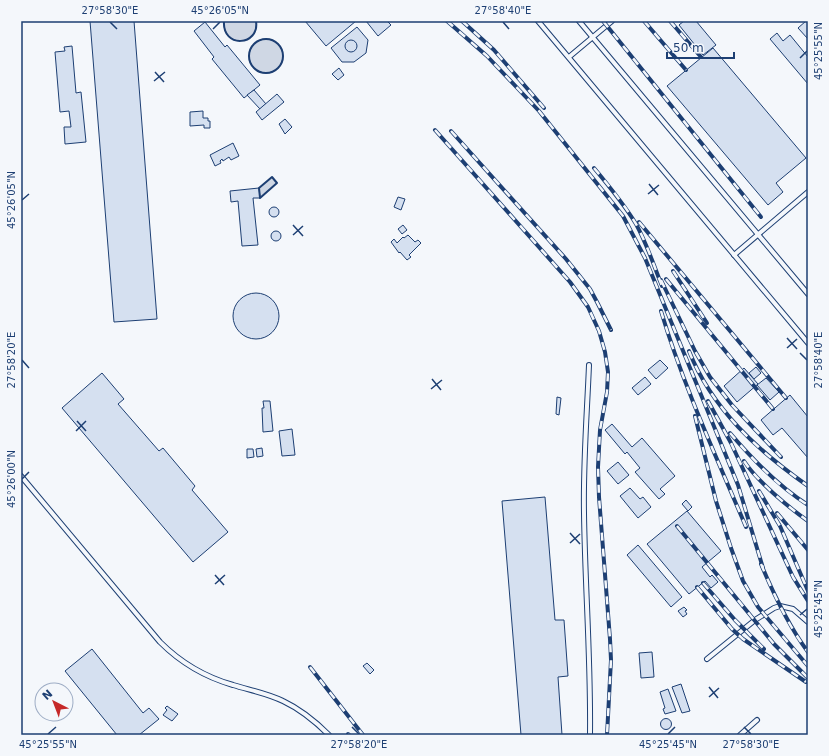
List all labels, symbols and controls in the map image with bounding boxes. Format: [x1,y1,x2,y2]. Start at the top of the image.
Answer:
text: 27°58'30"E [82,5,138,16]
text: 45°26'05"N [191,5,249,16]
text: 27°58'40"E [475,5,531,16]
text: 45°25'55"N [813,22,824,80]
scale bar [667,34,734,60]
text: 50 m [673,41,704,55]
text: 45°26'05"N [6,171,17,229]
text: 27°58'20"E [6,332,17,388]
text: 27°58'40"E [813,332,824,388]
text: 45°26'00"N [6,450,17,508]
text: 45°25'45"N [813,580,824,638]
north arrow [34,682,74,722]
text: N [40,687,55,703]
text: 45°25'55"N [19,739,77,750]
text: 27°58'20"E [331,739,387,750]
text: 45°25'45"N [639,739,697,750]
text: 27°58'30"E [723,739,779,750]

